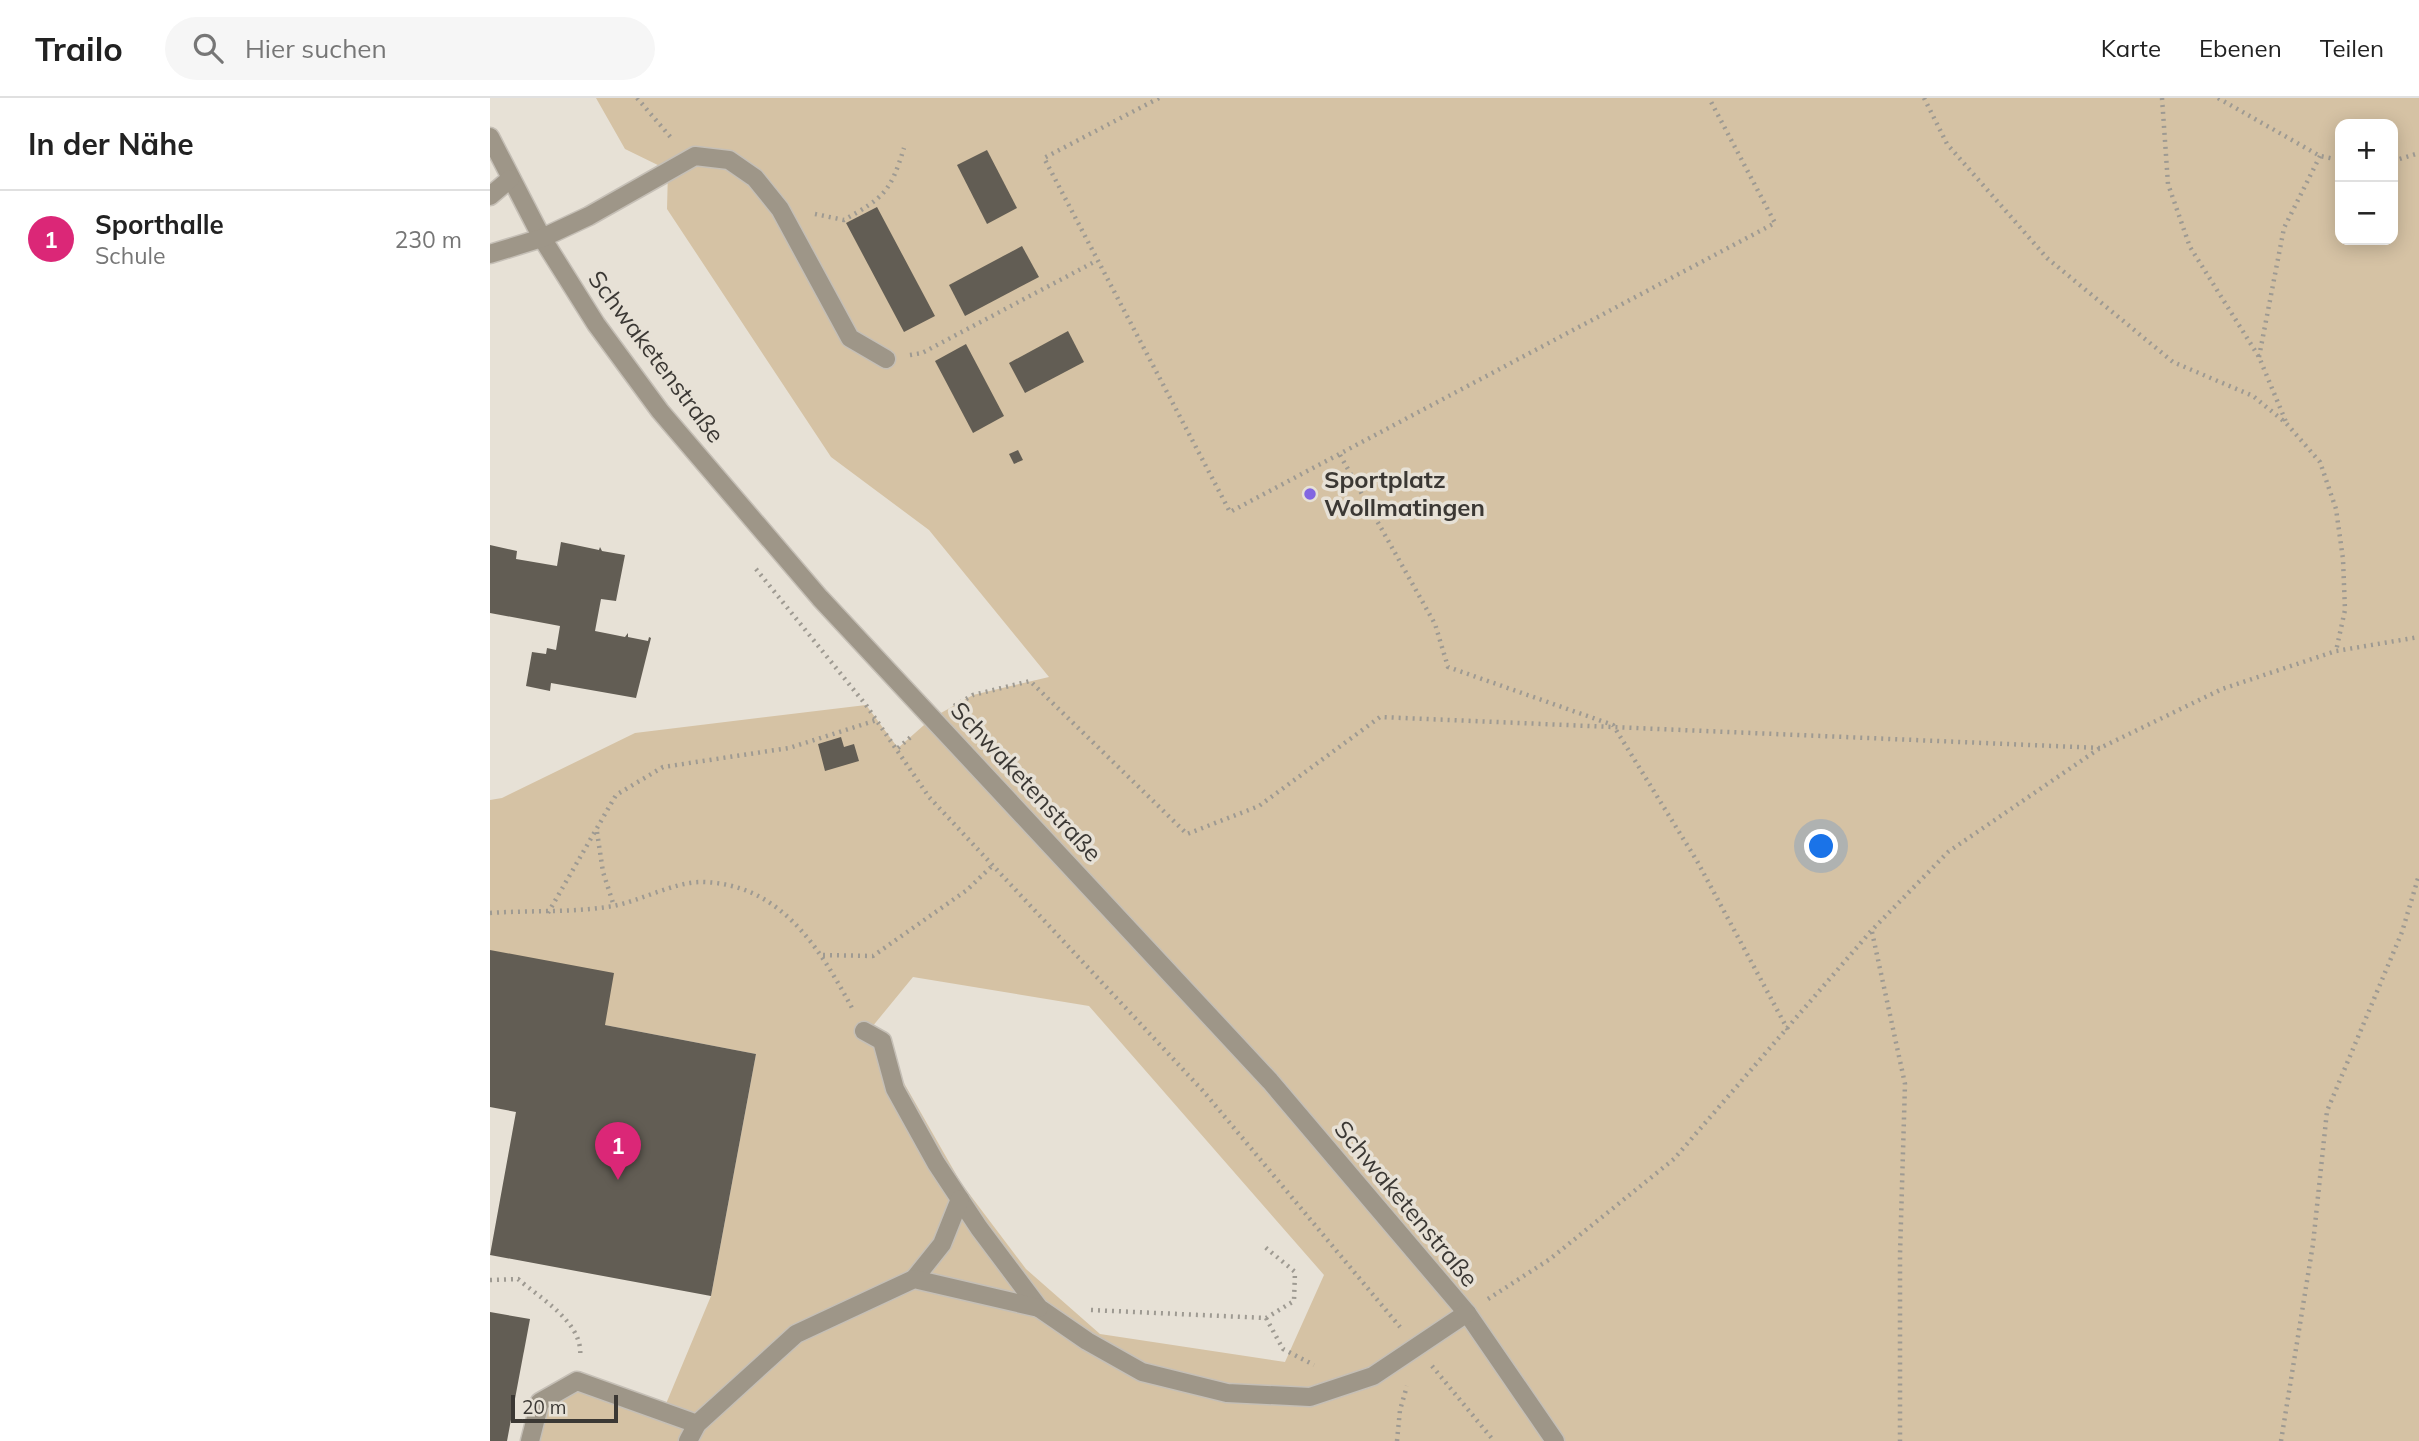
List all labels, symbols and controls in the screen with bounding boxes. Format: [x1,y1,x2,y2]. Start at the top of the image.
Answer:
search box [165,17,655,80]
text: Trailo [35,28,123,69]
icon: search [189,29,227,67]
text: Hier suchen [245,32,387,65]
text: Karte [2101,33,2161,63]
text: Ebenen [2199,33,2282,63]
text: Teilen [2320,33,2384,63]
map controls [2335,119,2398,245]
button: + [2335,119,2398,182]
text: In der Nähe [28,125,194,163]
button: − [2335,182,2398,245]
text: Sporthalle [95,208,224,241]
text: 1 [44,225,58,254]
text: 230 m [394,225,462,254]
text: Schule [95,241,165,270]
street label: Schwaketenstraße [582,264,731,448]
place label: Sportplatz Wollmatingen [1324,464,1485,522]
marker: Sportplatz Wollmatingen [1302,486,1318,502]
street label: Schwaketenstraße [945,695,1109,868]
your location [1804,829,1838,863]
street label: Schwaketenstraße [1329,1114,1485,1293]
pin: 1 [595,1122,641,1180]
scale bar [511,1392,618,1424]
text: 20 m [522,1395,566,1419]

